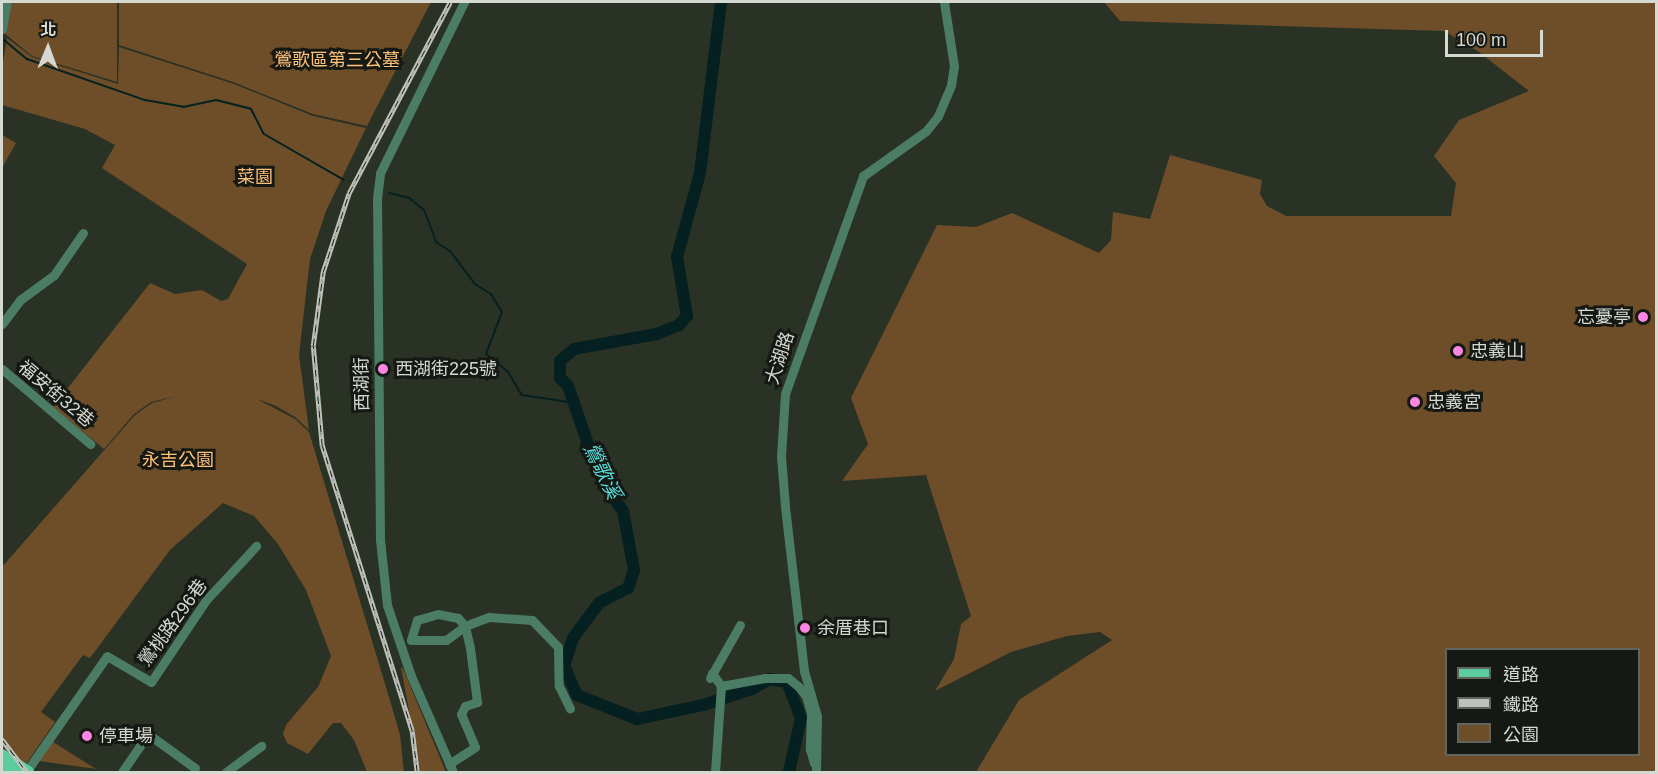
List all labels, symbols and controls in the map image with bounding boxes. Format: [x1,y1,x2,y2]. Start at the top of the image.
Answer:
north arrow [18,18,78,78]
scale bar [1448,18,1546,56]
text: 北 [40,21,56,38]
text: 100 m [1456,30,1506,50]
park label: 鶯歌區第三公墓 [274,49,400,71]
park label: 菜園 [237,166,273,188]
place label: 忘憂亭 [1577,306,1631,328]
marker: 忘憂亭 [1636,310,1650,324]
street label: 大湖路 [761,329,799,387]
place label: 忠義山 [1470,340,1524,362]
marker: 忠義山 [1451,344,1465,358]
street label: 福安街32巷 [14,356,98,432]
street label: 西湖街 [351,357,373,411]
place label: 西湖街225號 [395,358,497,380]
marker: 西湖街225號 [376,362,390,376]
place label: 忠義宮 [1427,391,1481,413]
marker: 忠義宮 [1408,395,1422,409]
water label: 鶯歌溪 [578,439,626,503]
park label: 永吉公園 [142,449,214,471]
street label: 鶯桃路296巷 [134,575,212,671]
place label: 余厝巷口 [817,617,889,639]
marker: 余厝巷口 [798,621,812,635]
legend [1445,648,1640,756]
text: 道路 [1503,665,1539,685]
text: 鐵路 [1503,695,1539,715]
place label: 停車場 [99,725,153,747]
text: 公園 [1503,725,1539,745]
marker: 停車場 [80,729,94,743]

